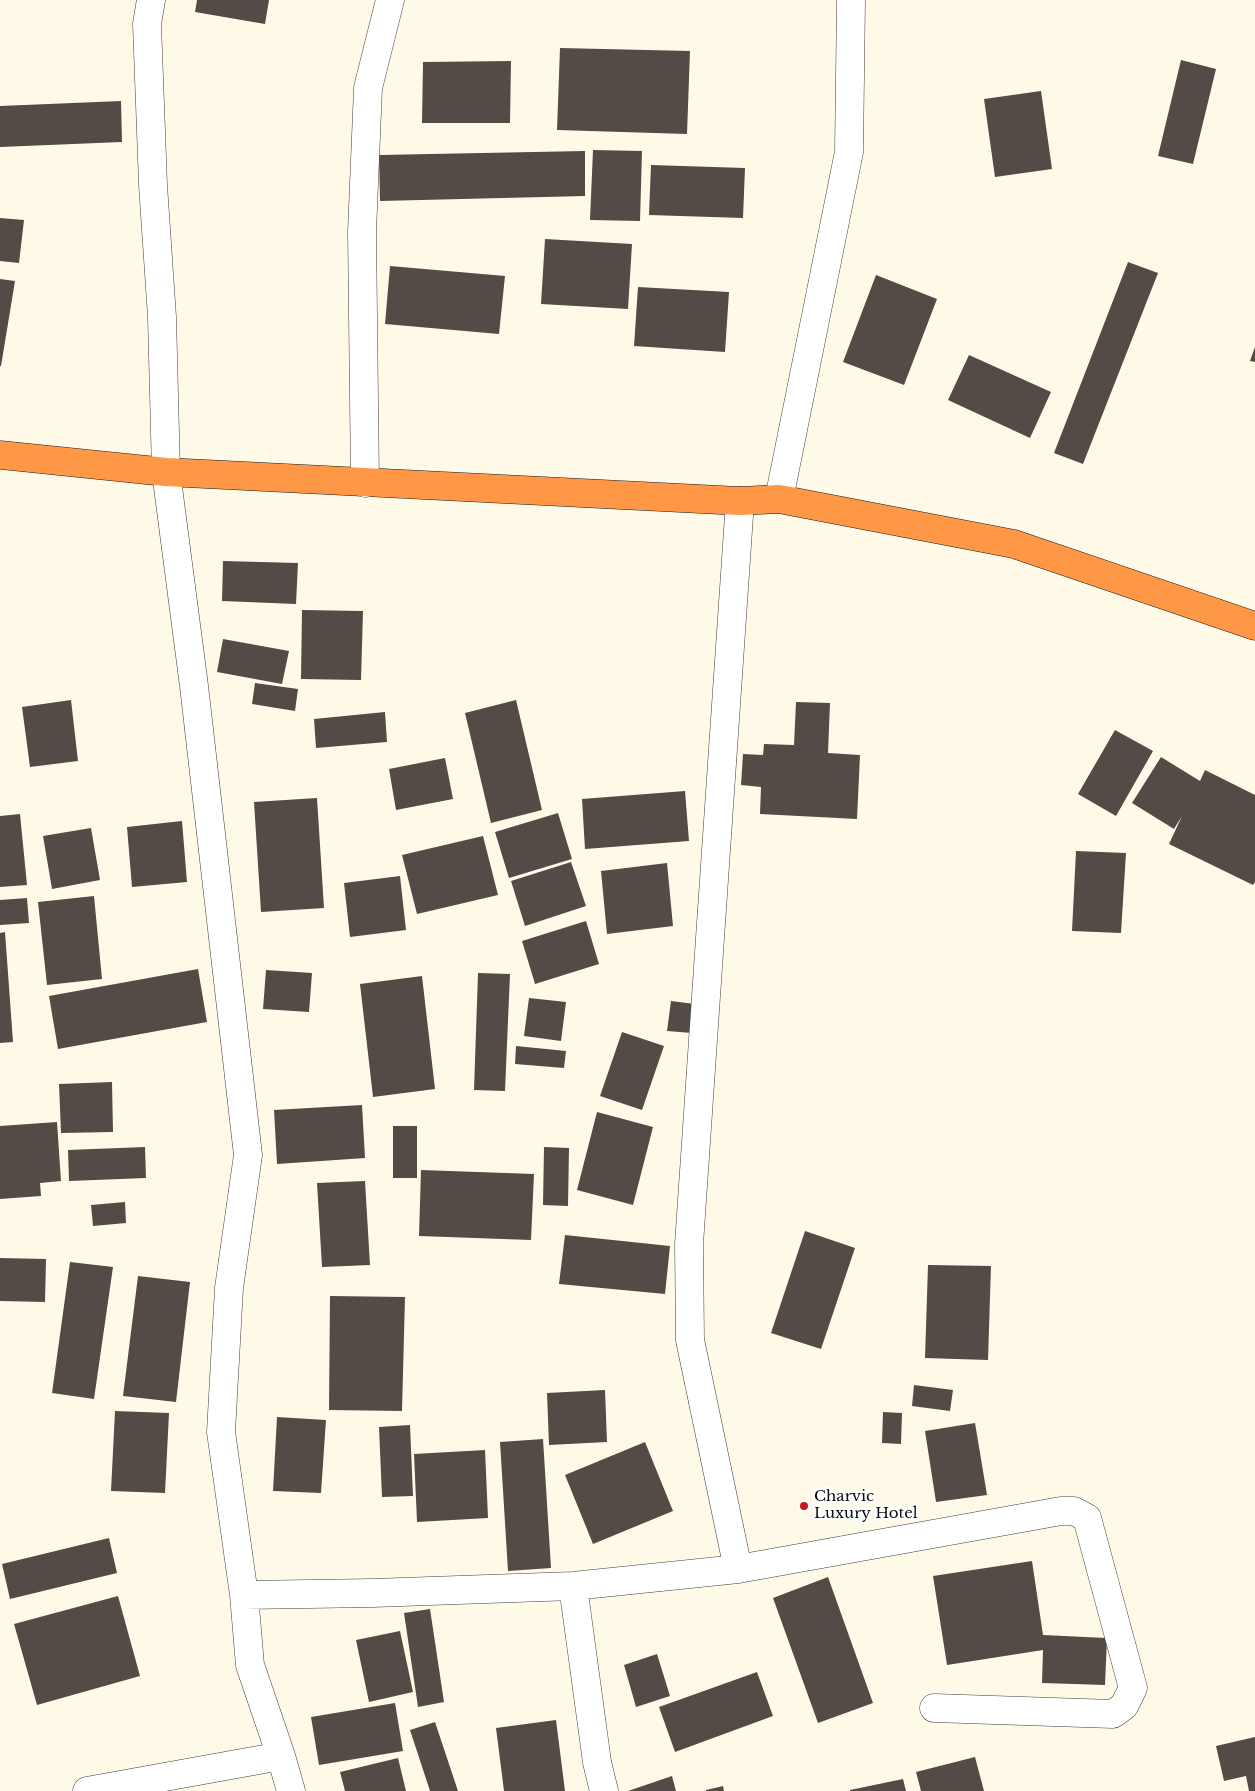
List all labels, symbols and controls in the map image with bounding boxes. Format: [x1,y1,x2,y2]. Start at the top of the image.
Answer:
place label: Charvic Luxury Hotel [814,1488,918,1523]
marker: Charvic Luxury Hotel [798,1500,810,1512]

